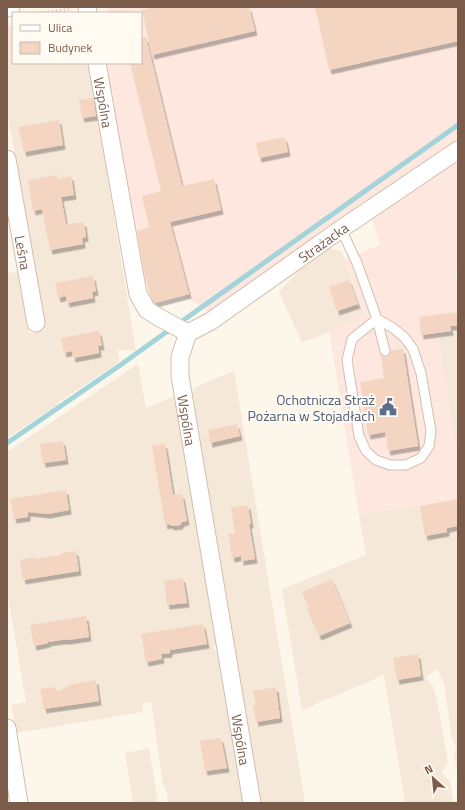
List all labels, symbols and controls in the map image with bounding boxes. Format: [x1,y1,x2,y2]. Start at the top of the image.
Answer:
legend [12,12,142,64]
text: Ulica [48,18,72,37]
text: Budynek [48,38,92,57]
street label: Wspólna [89,75,119,129]
street label: Strażacka [293,217,352,267]
street label: Leśna [10,234,37,272]
place label: Ochotnicza Straż Pożarna w Stojadłach [248,389,375,426]
street label: Wspólna [173,393,202,447]
public building icon: Ochotnicza Straż Pożarna w Stojadłach [378,397,398,417]
street label: Wspólna [227,713,256,767]
north arrow [413,758,453,798]
text: N [421,760,435,778]

